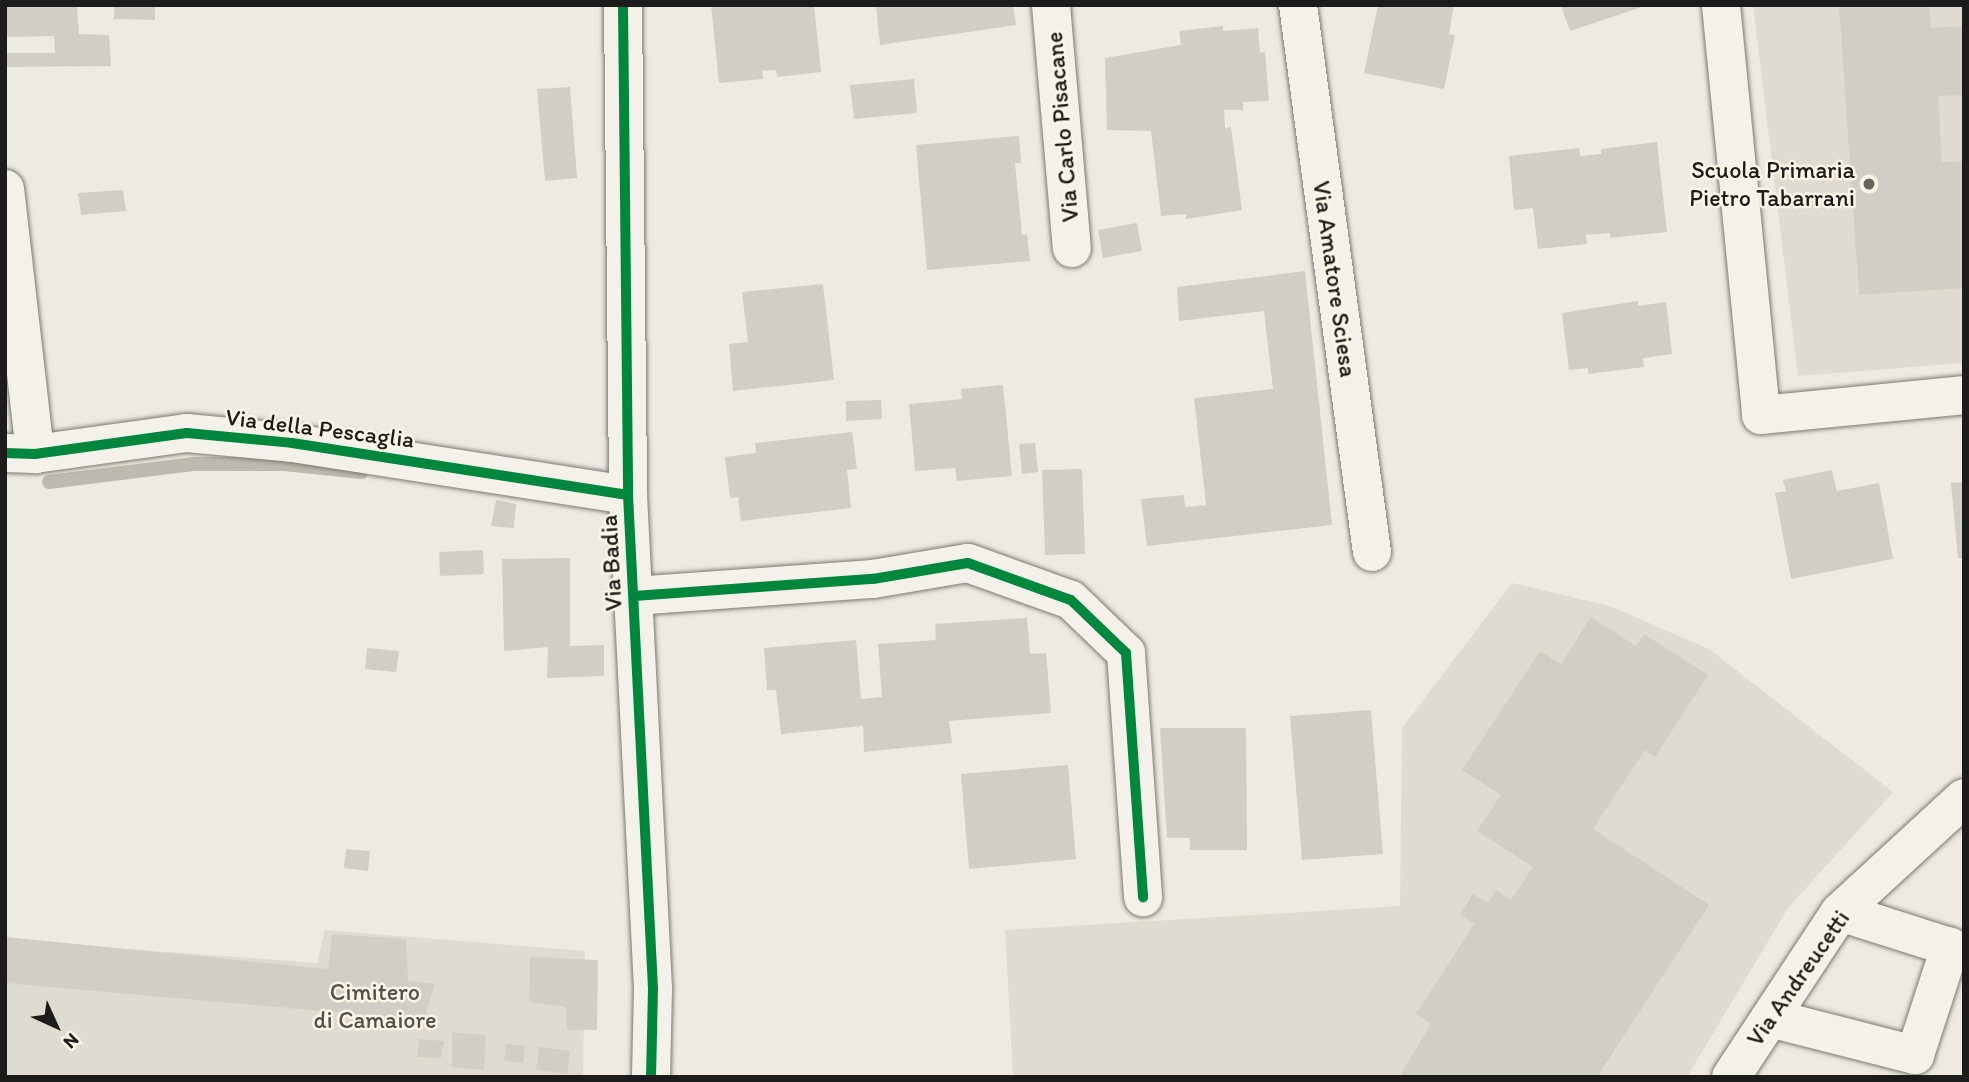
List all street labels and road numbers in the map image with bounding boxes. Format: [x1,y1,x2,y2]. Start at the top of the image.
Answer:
street label: Via Carlo Pisacane [1039,31,1085,223]
street label: Via Amatore Sciesa [1307,179,1363,379]
street label: Via della Pescaglia [225,402,415,454]
street label: Via Badia [594,514,628,612]
street label: Via Andreucetti [1740,904,1856,1052]

